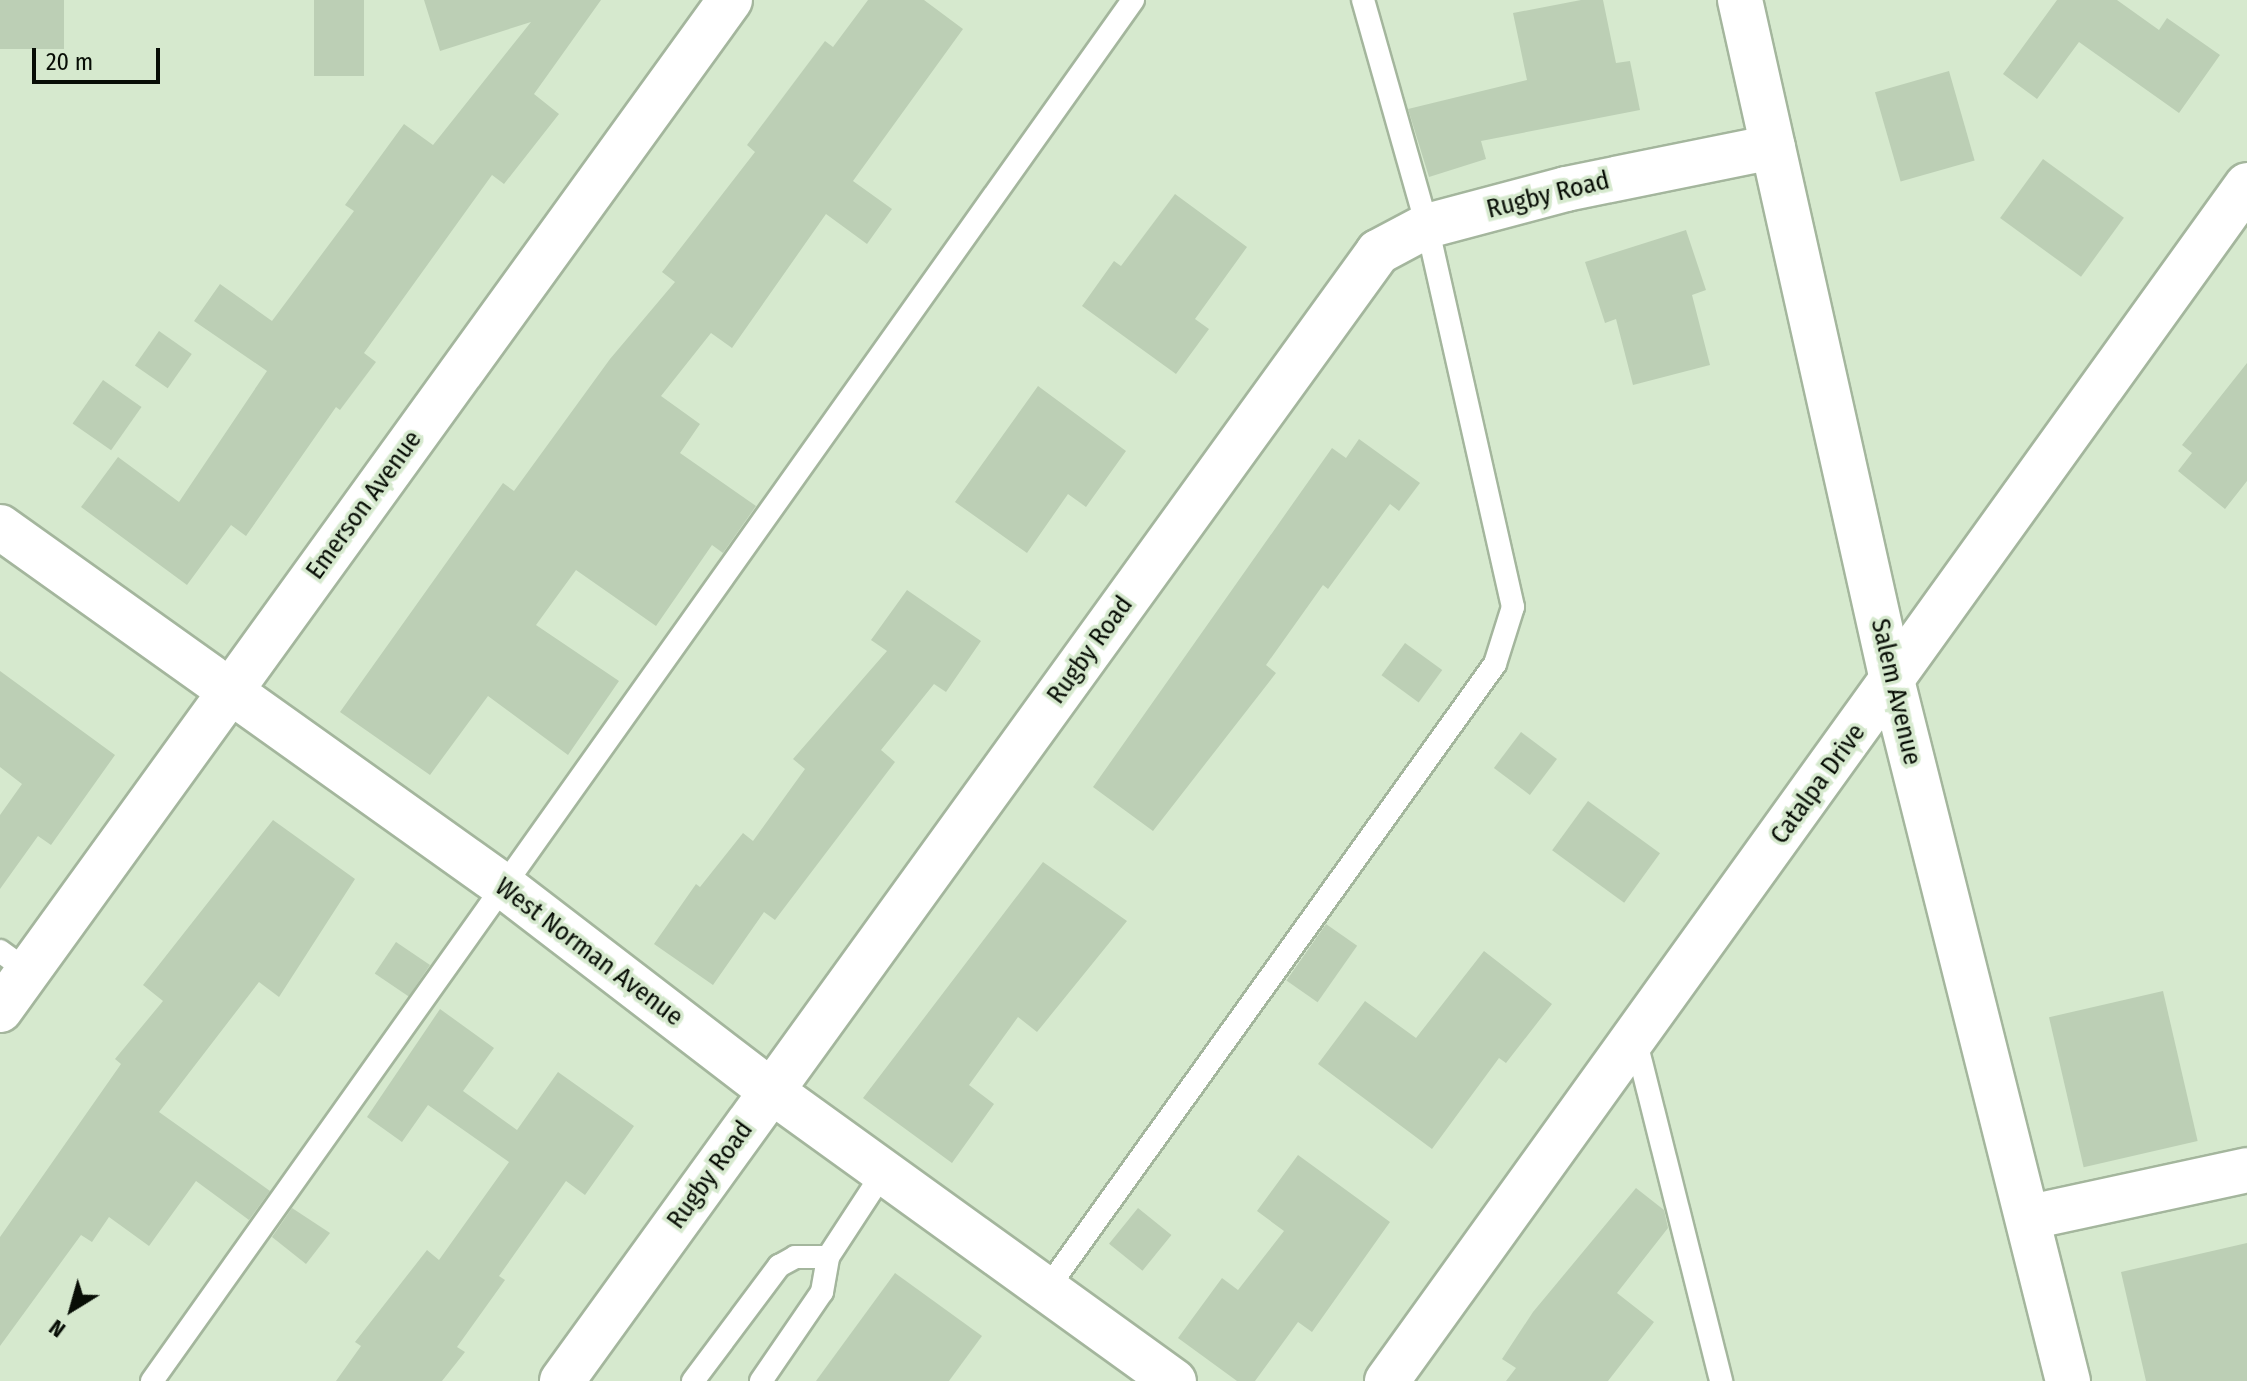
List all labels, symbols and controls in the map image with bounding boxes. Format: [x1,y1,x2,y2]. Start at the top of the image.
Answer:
scale bar [36,32,164,82]
text: 20 m [46,48,93,76]
street label: Rugby Road [1483,165,1613,225]
street label: Emerson Avenue [300,425,428,585]
street label: Rugby Road [1041,590,1139,710]
street label: Salem Avenue [1864,616,1928,768]
street label: Catalpa Drive [1764,718,1872,850]
street label: West Norman Avenue [489,871,689,1033]
street label: Rugby Road [661,1115,759,1235]
north arrow [32,1269,112,1349]
text: N [44,1314,71,1343]

